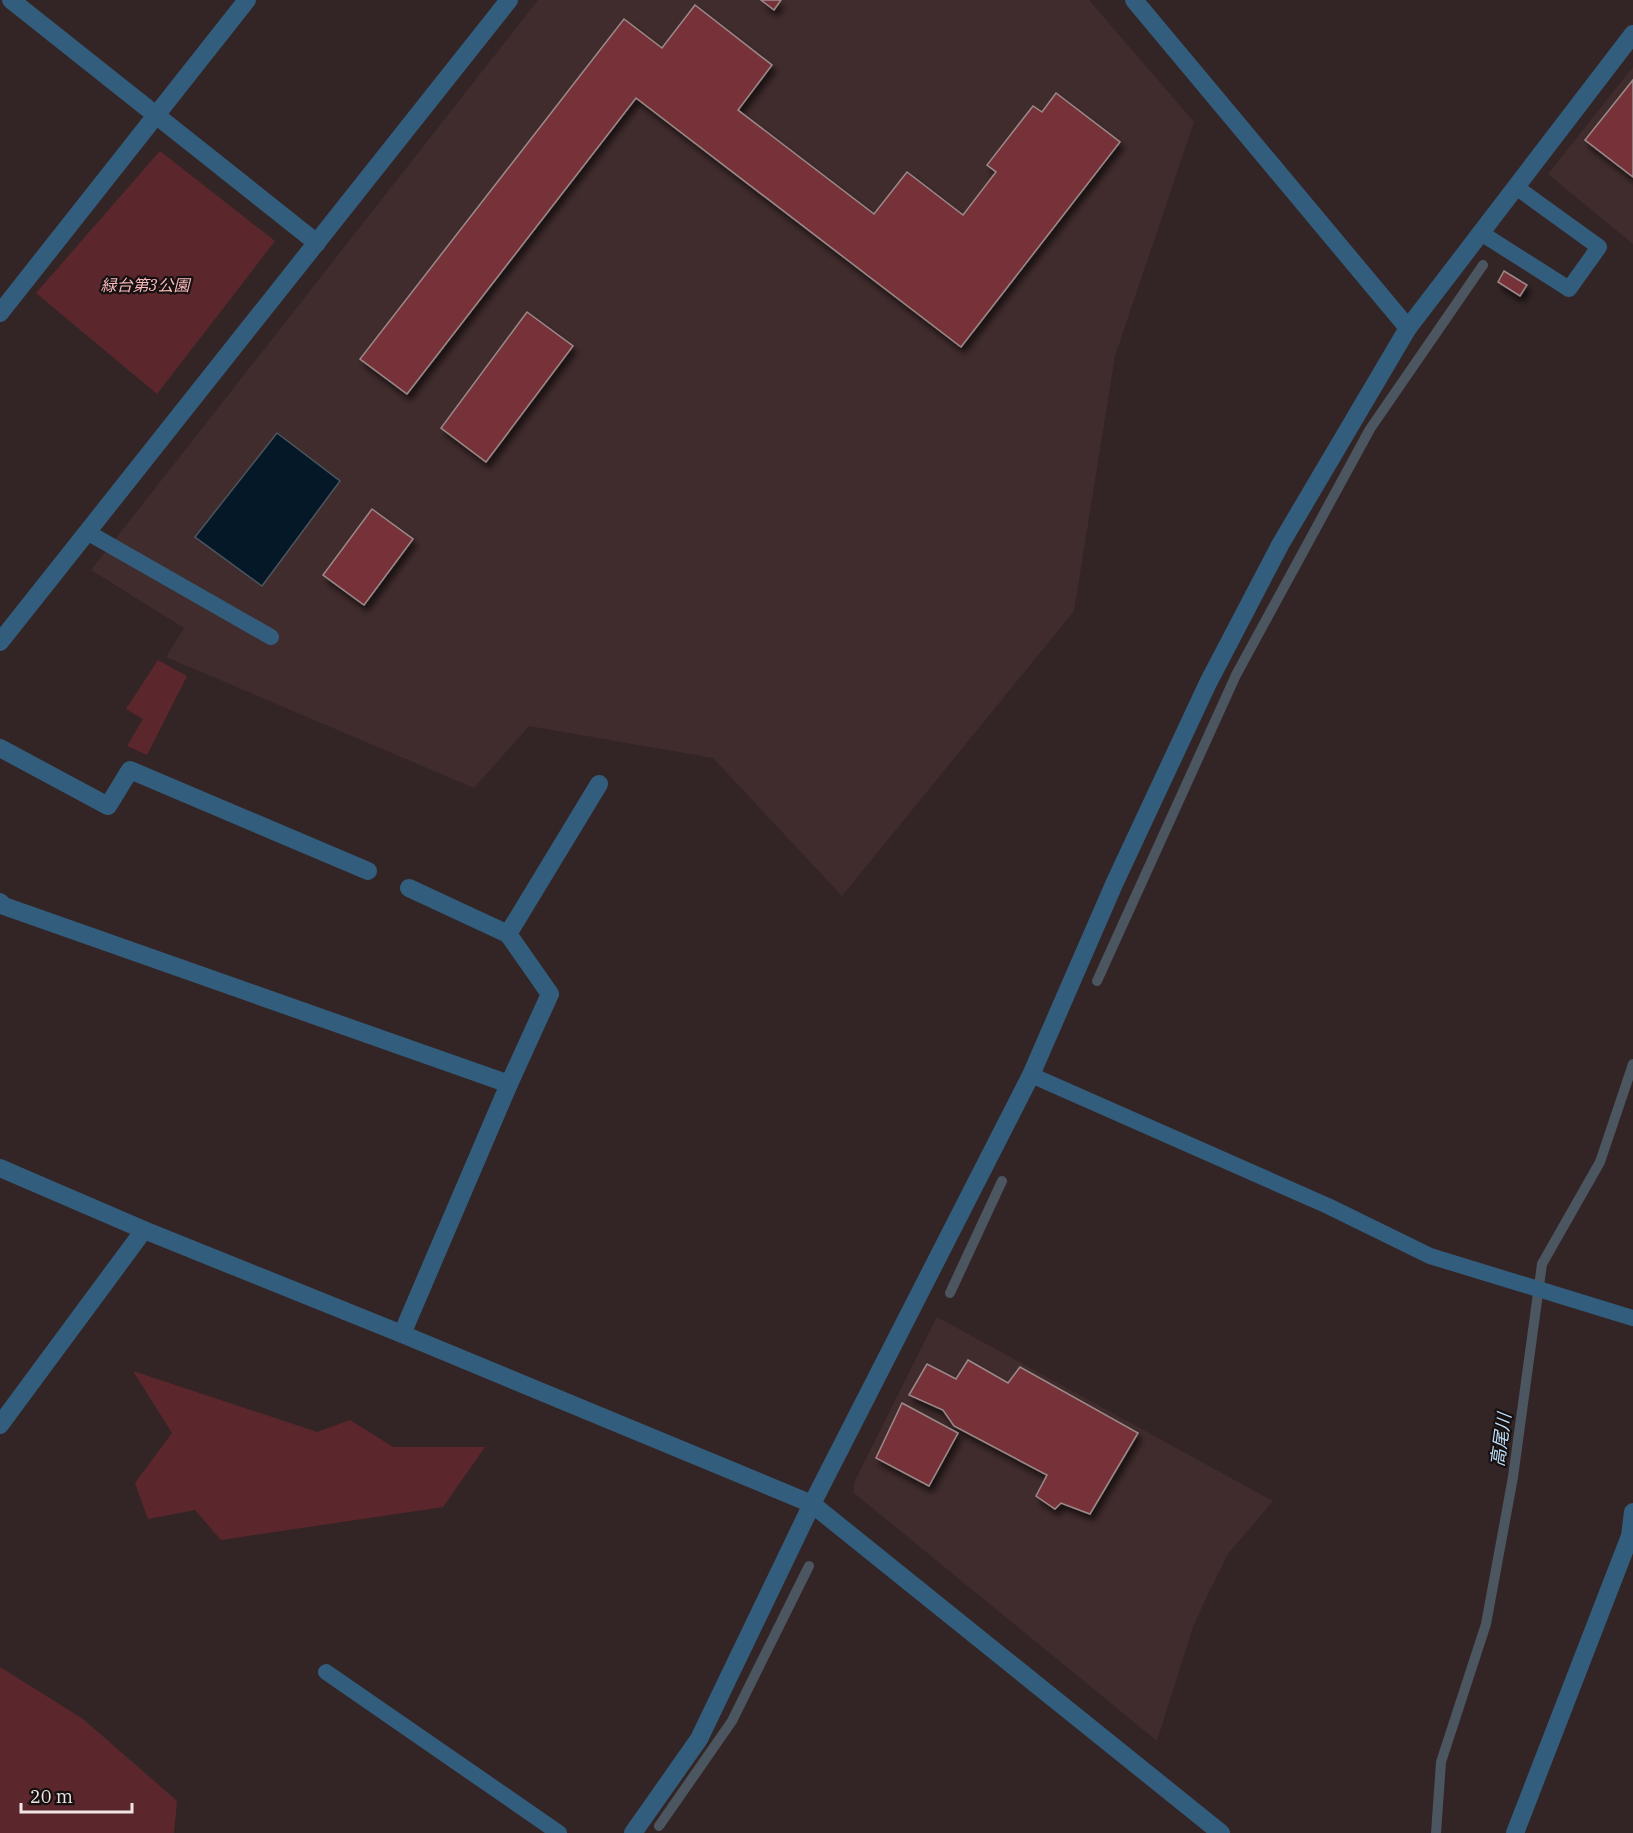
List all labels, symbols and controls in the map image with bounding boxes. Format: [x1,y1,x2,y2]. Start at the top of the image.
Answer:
park label: 緑台第3公園 [101,275,191,295]
water label: 高尾川 [1485,1410,1516,1468]
scale bar [21,1776,132,1814]
text: 20 m [30,1785,73,1808]

